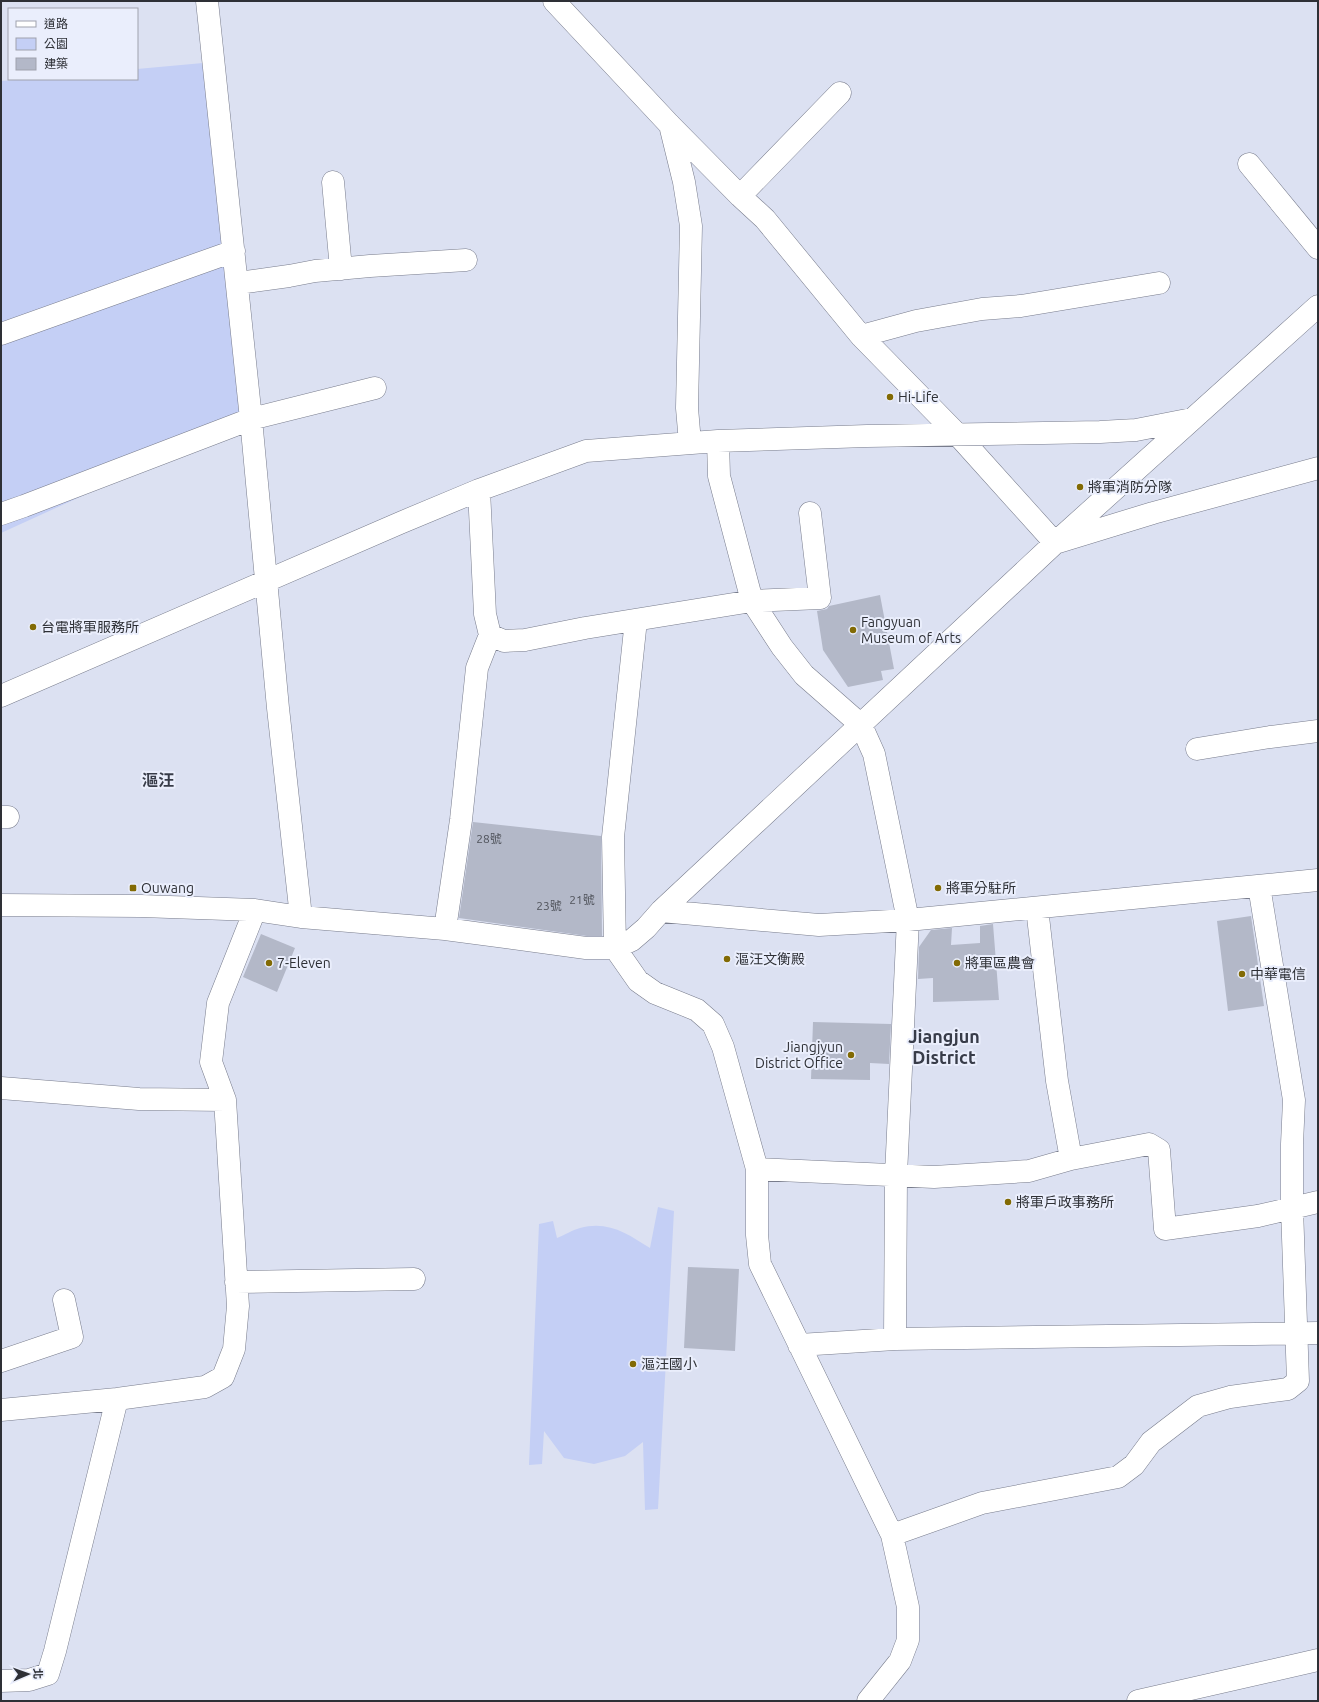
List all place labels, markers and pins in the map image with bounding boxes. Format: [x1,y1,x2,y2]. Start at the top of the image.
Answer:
place label: Hi-Life [898,389,939,405]
marker: Hi-Life [885,392,895,402]
place label: 將軍消防分隊 [1088,479,1172,495]
marker: 將軍消防分隊 [1075,482,1085,492]
place label: Fangyuan Museum of Arts [861,614,961,646]
place label: 台電將軍服務所 [41,619,139,635]
marker: 台電將軍服務所 [28,622,38,632]
marker: Fangyuan Museum of Arts [848,625,858,635]
place label: Ouwang [141,880,194,896]
place label: 將軍分駐所 [946,880,1016,896]
marker: Ouwang [128,883,138,893]
marker: 將軍分駐所 [933,883,943,893]
place label: 漚汪文衡殿 [735,951,805,967]
marker: 漚汪文衡殿 [722,954,732,964]
place label: 7-Eleven [277,955,331,971]
place label: 將軍區農會 [965,955,1035,971]
marker: 7-Eleven [264,958,274,968]
marker: 將軍區農會 [952,958,962,968]
place label: 中華電信 [1250,966,1306,982]
marker: 中華電信 [1237,969,1247,979]
place label: Jiangjyun District Office [755,1039,843,1071]
marker: Jiangjyun District Office [846,1050,856,1060]
place label: 將軍戶政事務所 [1016,1194,1114,1210]
marker: 將軍戶政事務所 [1003,1197,1013,1207]
place label: 漚汪國小 [641,1356,697,1372]
marker: 漚汪國小 [628,1359,638,1369]

